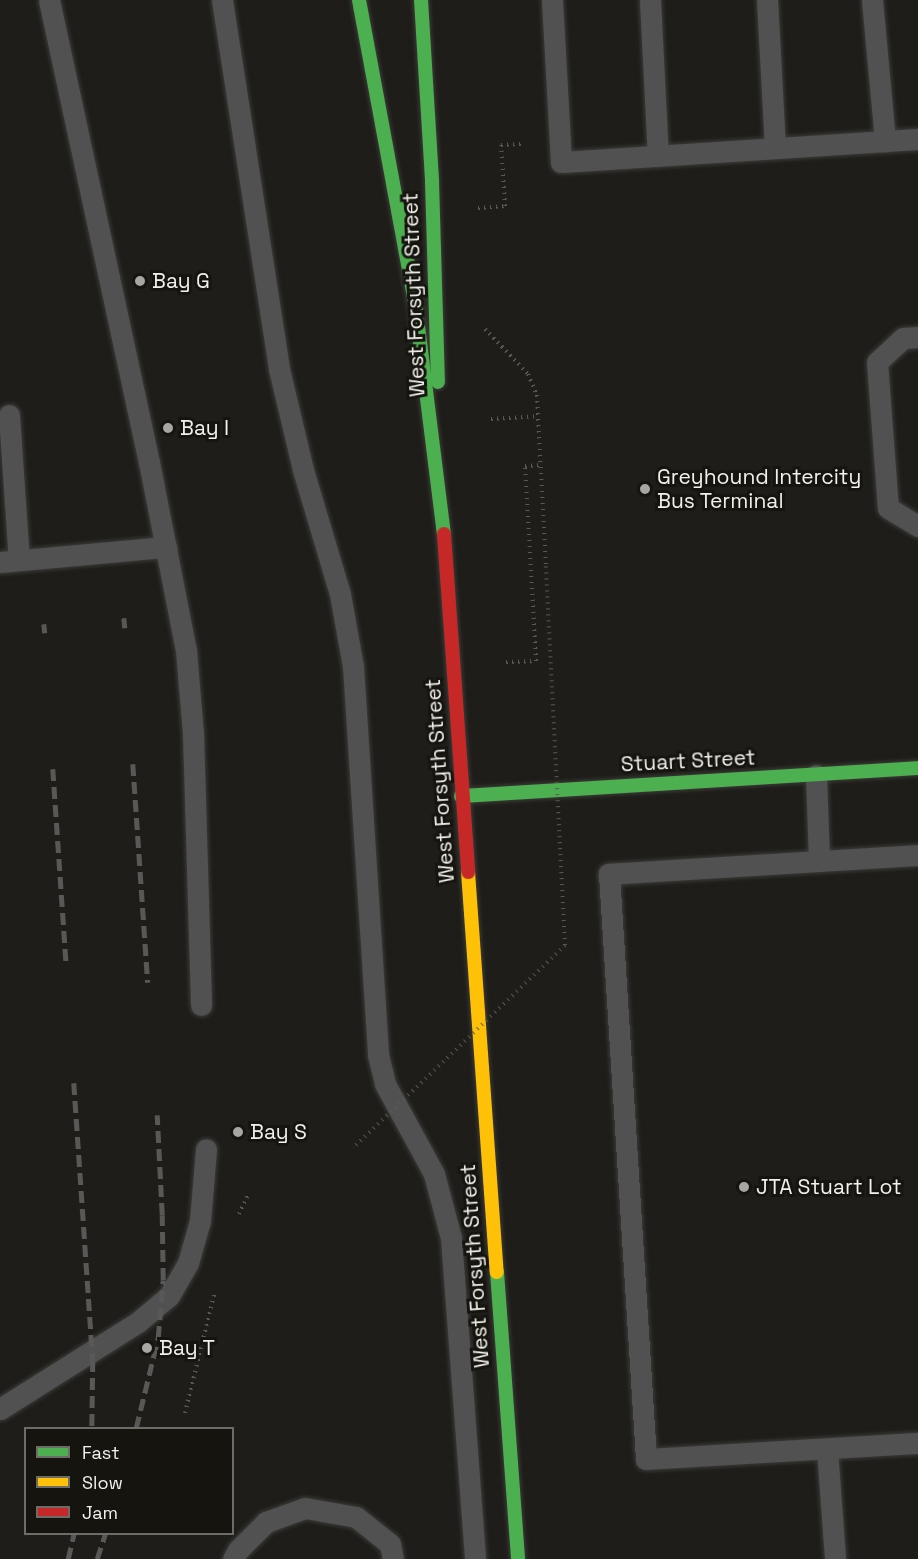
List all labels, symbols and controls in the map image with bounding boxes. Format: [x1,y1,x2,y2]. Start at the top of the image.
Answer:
street label: West Forsyth Street [398,192,430,398]
place label: Bay G [152,268,210,294]
marker: Bay G [133,274,147,288]
place label: Bay I [180,415,229,441]
marker: Bay I [161,421,175,435]
place label: Greyhound Intercity Bus Terminal [657,464,861,514]
marker: Greyhound Intercity Bus Terminal [638,482,652,496]
street label: West Forsyth Street [420,678,460,884]
street label: Stuart Street [620,745,756,777]
place label: Bay S [250,1119,307,1145]
marker: Bay S [231,1125,245,1139]
street label: West Forsyth Street [455,1163,495,1369]
place label: JTA Stuart Lot [756,1174,902,1200]
marker: JTA Stuart Lot [737,1180,751,1194]
place label: Bay T [159,1335,215,1361]
marker: Bay T [140,1341,154,1355]
legend [24,1427,234,1535]
text: Fast [82,1441,119,1464]
text: Slow [82,1471,123,1494]
text: Jam [82,1501,118,1524]

